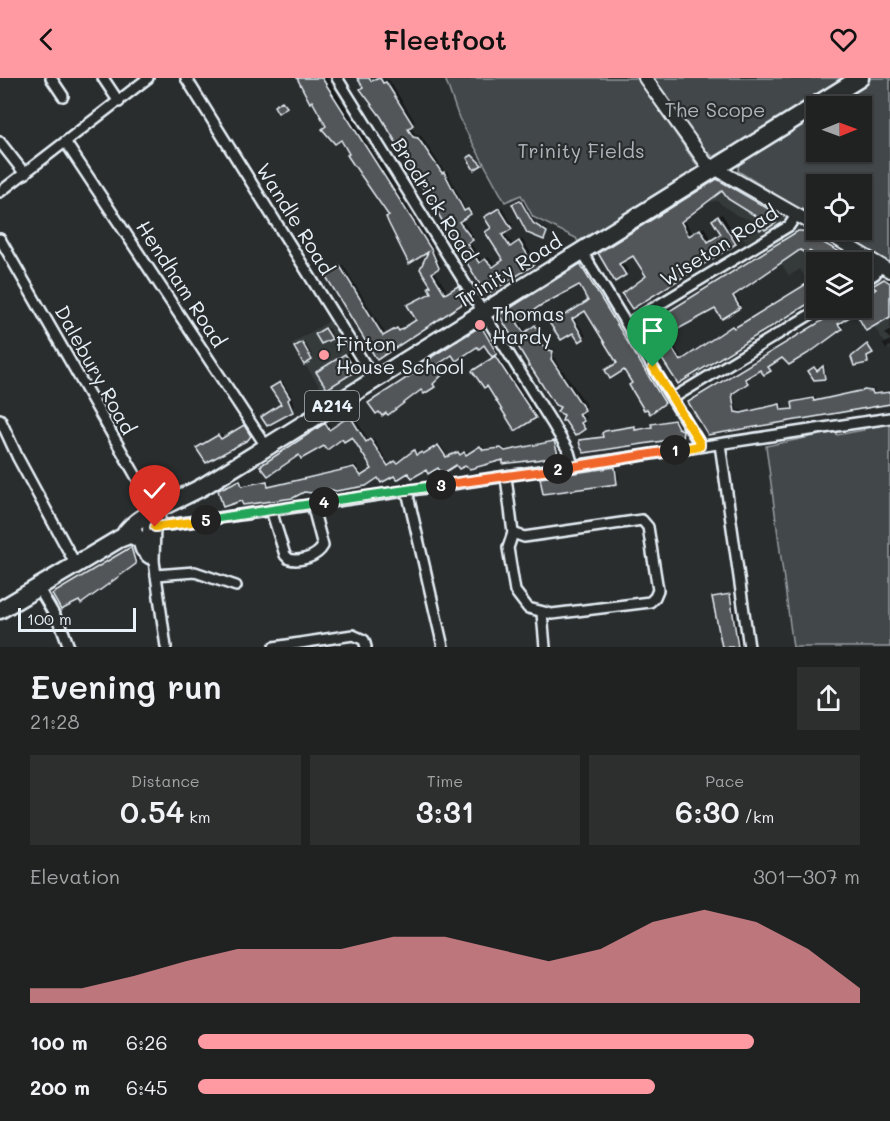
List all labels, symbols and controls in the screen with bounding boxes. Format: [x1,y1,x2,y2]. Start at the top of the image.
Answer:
text: Fleetfoot [383,22,507,57]
icon: back [30,23,63,56]
icon: heart [827,23,860,56]
park label: The Scope [665,96,765,122]
north arrow [806,96,872,162]
map controls [806,96,872,318]
street label: Brodrick Road [386,132,483,266]
park label: Trinity Fields [517,137,645,163]
street label: Wandle Road [251,158,341,279]
button: locate [806,174,872,240]
street label: Wiseton Road [655,199,782,292]
street label: Hendham Road [131,215,233,352]
street label: Trinity Road [451,227,566,313]
button: layers [806,252,872,318]
street label: Dalebury Road [50,300,142,439]
place label: Thomas Hardy [492,300,564,349]
pin [627,305,678,367]
icon: arrive [636,314,669,347]
marker: Thomas Hardy [473,318,487,332]
place label: Finton House School [336,330,465,379]
marker: Finton House School [317,348,331,362]
road number: A214 [305,391,359,421]
pin: 1 [660,435,690,465]
text: 1 [671,439,679,460]
pin: 2 [543,454,573,484]
text: 2 [554,458,562,479]
pin [129,465,180,527]
pin: 3 [426,470,456,500]
icon: check [138,474,171,507]
text: 3 [436,474,446,495]
pin: 4 [309,487,339,517]
text: 4 [319,491,329,512]
pin: 5 [191,505,221,535]
text: 5 [201,509,211,530]
scale bar [18,605,136,632]
text: 100 m [27,608,72,629]
text: Evening run [30,664,222,707]
button: share [797,667,860,730]
text: 21:28 [30,708,80,734]
text: Distance [131,770,200,791]
text: Time [427,770,463,791]
text: Pace [705,770,744,791]
text: 0.54 [120,791,184,831]
text: 3:31 [416,791,474,831]
text: 6:30 [675,791,740,831]
text: km [184,806,211,827]
text: /km [740,806,774,827]
text: Elevation [30,863,120,889]
text: 301–307 m [753,863,860,889]
text: 100 m [30,1029,88,1055]
text: 6:26 [126,1029,168,1055]
text: 200 m [30,1074,90,1100]
text: 6:45 [126,1074,168,1100]

